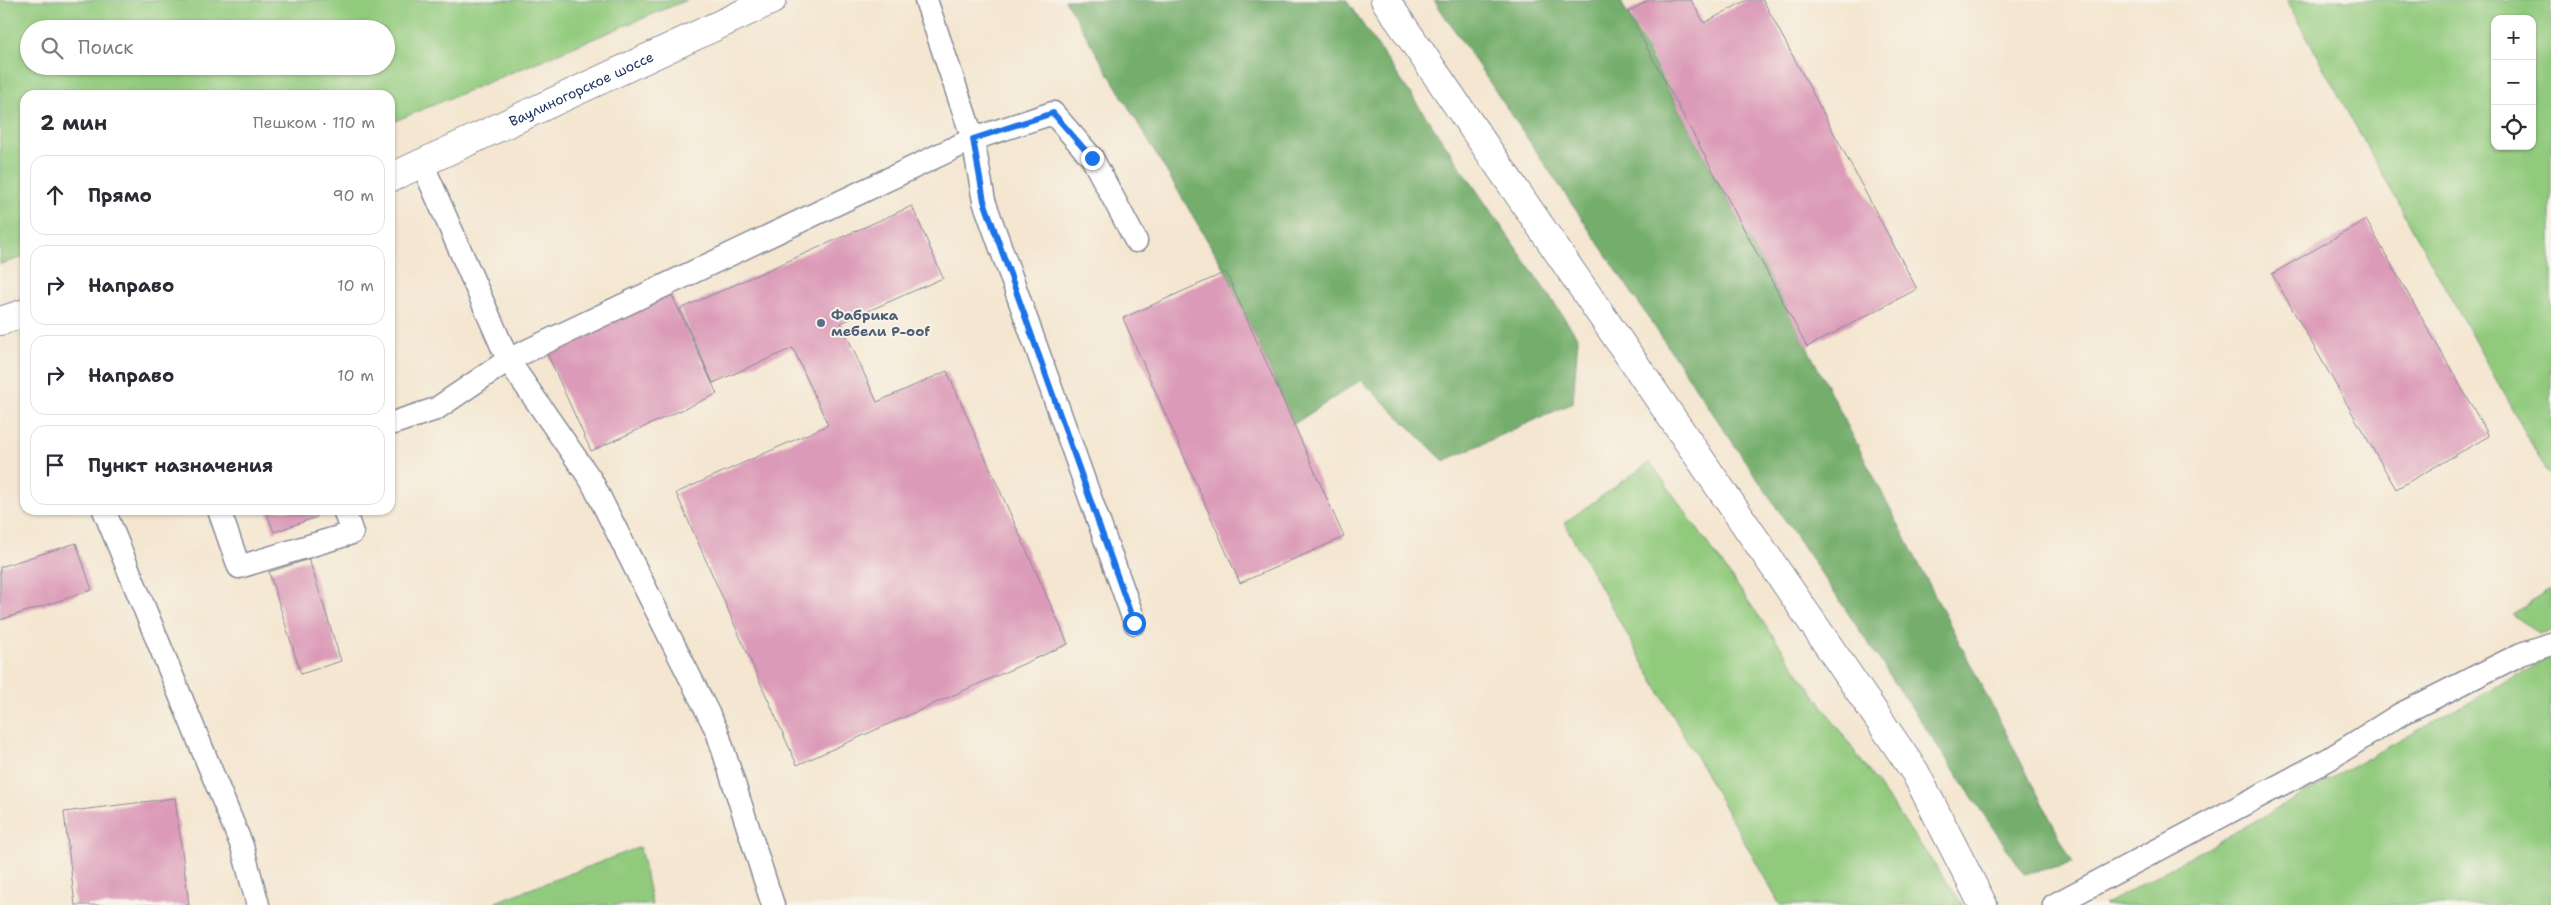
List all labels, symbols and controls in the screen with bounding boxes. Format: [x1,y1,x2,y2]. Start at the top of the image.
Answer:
map controls [2491,15,2536,150]
button: + [2491,15,2536,60]
search box [20,20,395,75]
icon: search [38,34,66,62]
text: Поиск [78,35,133,60]
street label: Ваулиногорское шоссе [506,47,657,130]
button: − [2491,60,2536,105]
button: locate [2491,105,2536,150]
text: 2 мин [40,109,107,137]
text: Пешком · 110 m [253,112,375,133]
route end [1081,147,1104,170]
icon: ahead [41,181,69,209]
text: Прямо [88,183,152,208]
text: 90 m [333,185,374,206]
icon: right [41,271,69,299]
text: Направо [88,273,174,298]
text: 10 m [337,275,374,296]
place label: Фабрика мебели P-oof [831,306,930,340]
marker: Фабрика мебели P-oof [815,317,827,329]
icon: right [41,361,69,389]
text: Направо [88,363,174,388]
text: 10 m [337,365,374,386]
icon: arrive [41,451,69,479]
text: Пункт назначения [88,453,273,478]
route start [1123,612,1146,635]

